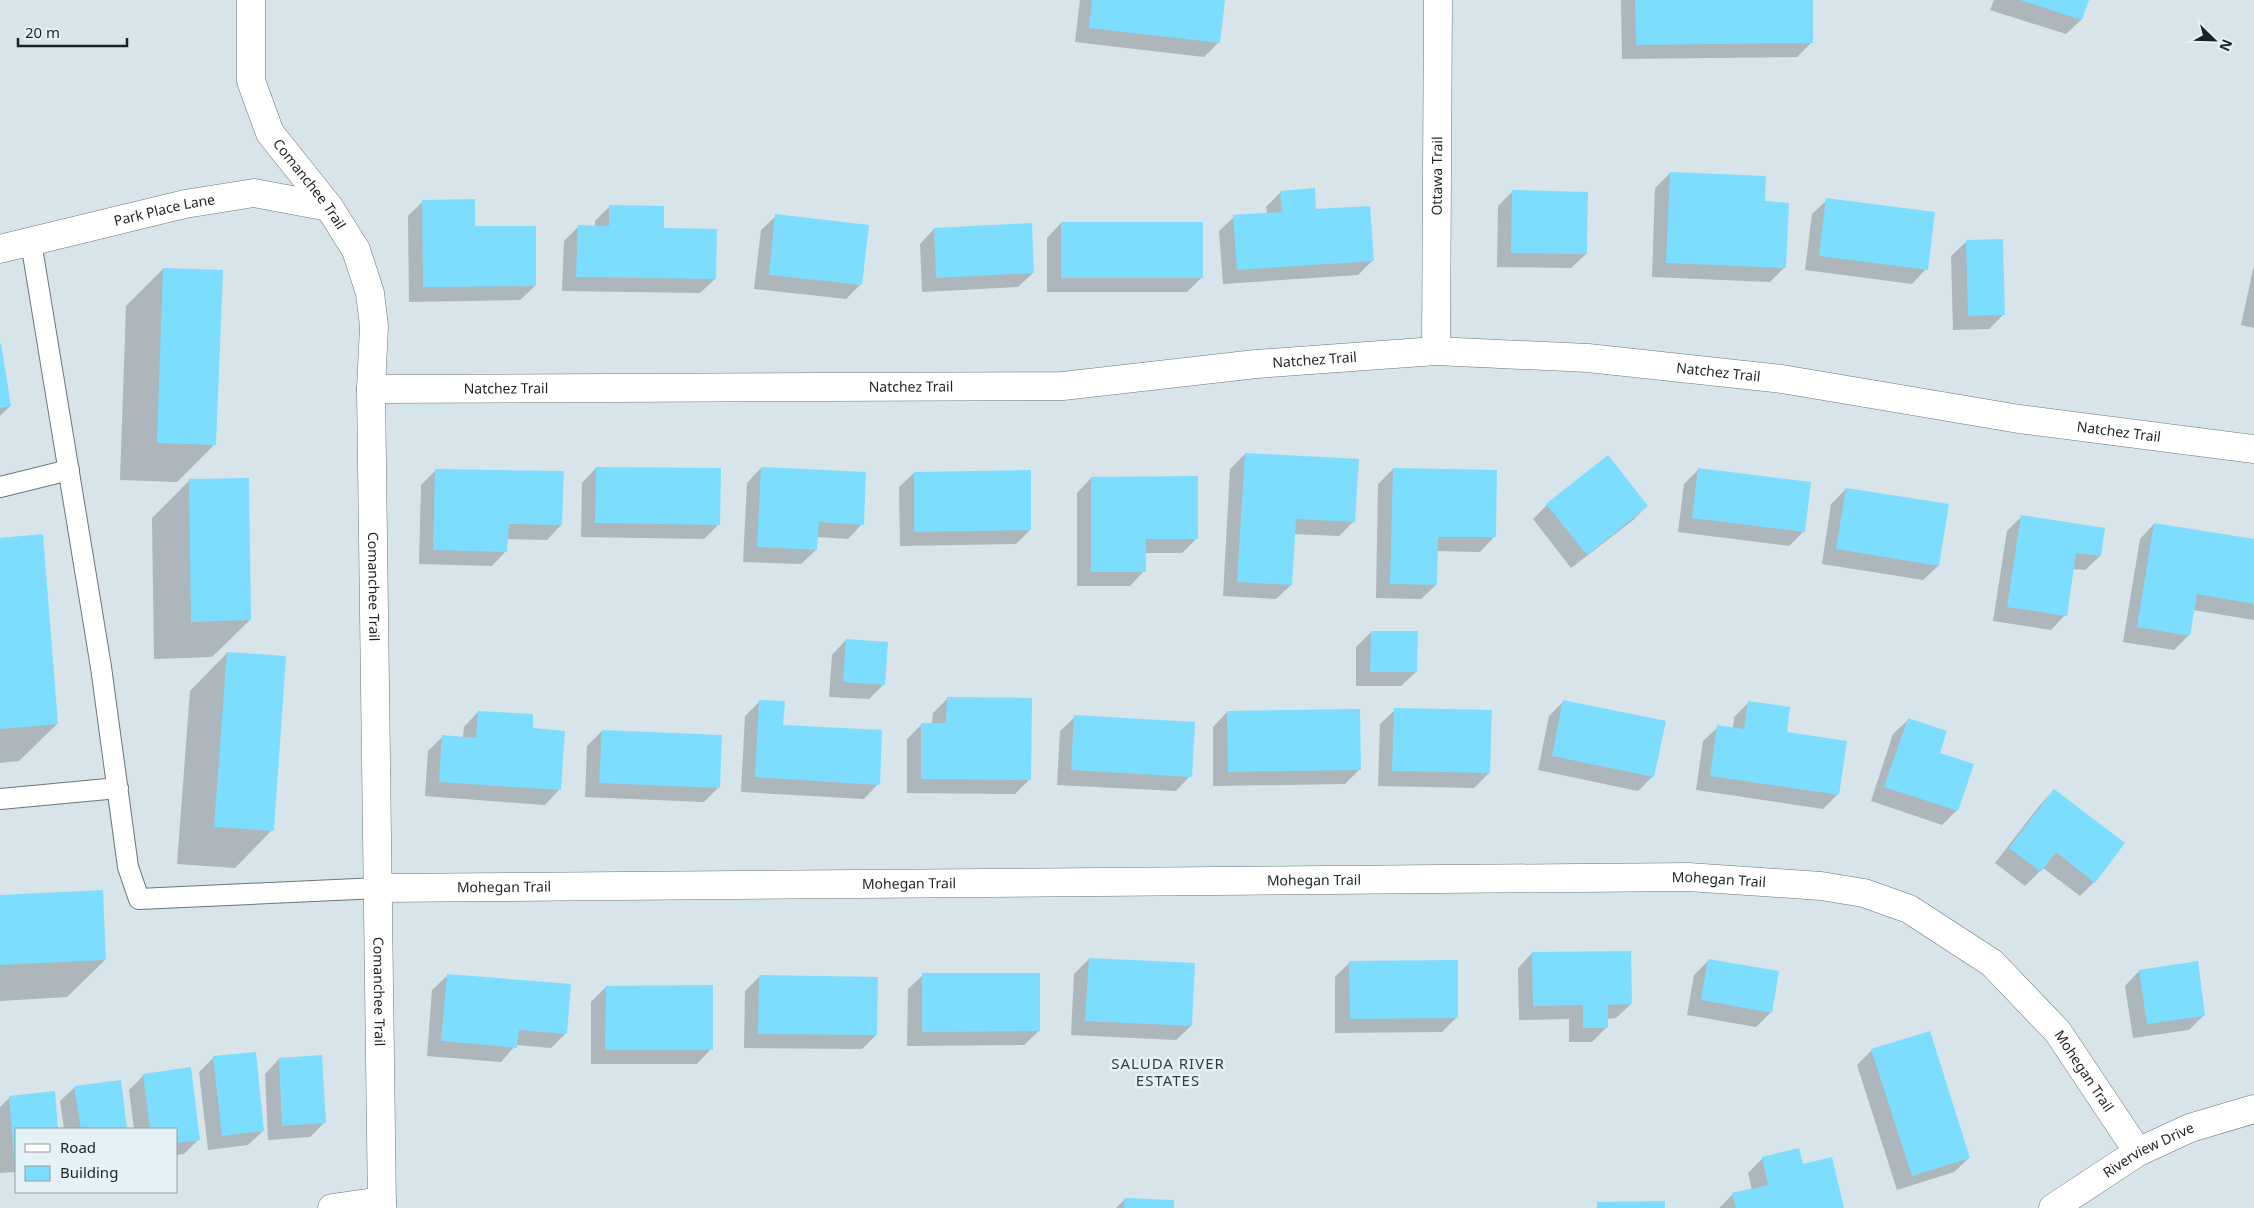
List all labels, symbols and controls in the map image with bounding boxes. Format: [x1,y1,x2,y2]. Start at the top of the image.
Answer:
scale bar [18,15,126,47]
north arrow [2189,15,2239,65]
text: 20 m [25,22,60,42]
text: N [2215,36,2237,54]
street label: Comanchee Trail [269,134,351,233]
street label: Ottawa Trail [1427,136,1446,216]
street label: Park Place Lane [112,189,216,230]
street label: Natchez Trail [1272,347,1357,372]
street label: Natchez Trail [1675,358,1762,386]
street label: Natchez Trail [869,376,953,396]
street label: Natchez Trail [464,378,548,398]
street label: Natchez Trail [2076,416,2162,446]
street label: Comanchee Trail [364,532,384,642]
street label: Mohegan Trail [1672,867,1767,891]
street label: Mohegan Trail [1267,870,1361,890]
street label: Mohegan Trail [862,873,956,893]
street label: Mohegan Trail [457,877,551,896]
street label: Comanchee Trail [369,937,390,1047]
street label: Mohegan Trail [2050,1026,2118,1115]
district label: SALUDA RIVER ESTATES [1111,1053,1225,1090]
street label: Riverview Drive [2099,1117,2197,1182]
legend [15,1128,178,1193]
text: Road [60,1137,96,1157]
text: Building [60,1162,118,1182]

